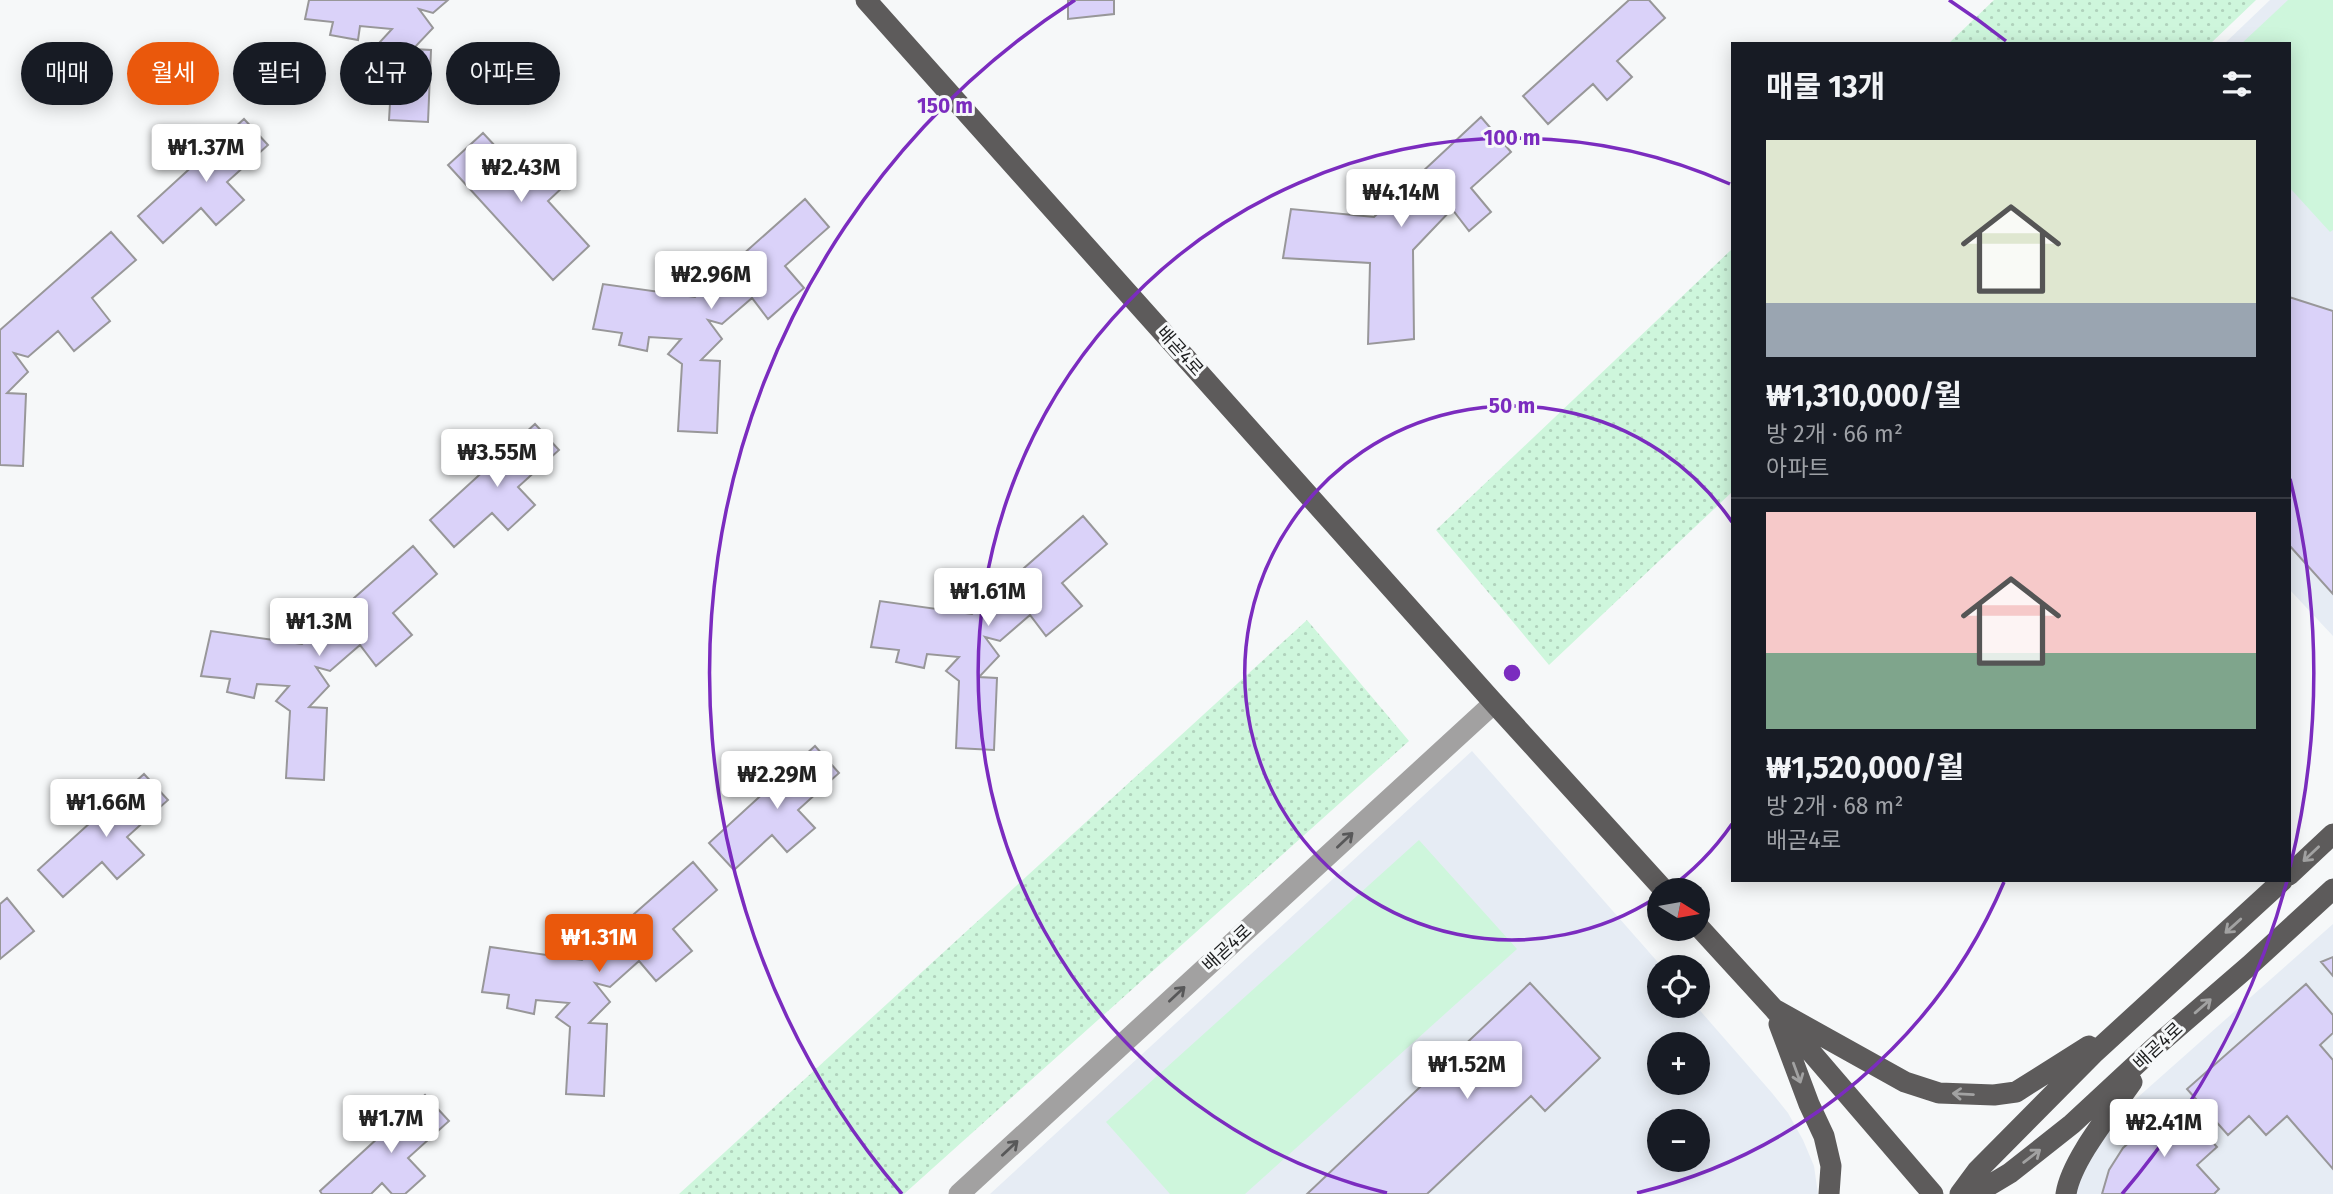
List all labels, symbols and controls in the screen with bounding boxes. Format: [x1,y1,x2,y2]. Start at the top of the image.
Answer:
chip: 매매 [21,42,113,105]
chip: 월세 [127,42,219,105]
chip: 필터 [233,42,326,105]
chip: 신규 [340,42,432,105]
chip: 아파트 [446,42,560,105]
icon: filters [2218,65,2256,103]
text: 매물 13개 [1766,69,1885,105]
text: 150 m [917,93,973,119]
pin: ₩1.37M [149,124,263,184]
text: 100 m [1483,125,1541,151]
text: ₩1.37M [168,133,244,161]
pin: ₩2.43M [464,144,578,204]
text: ₩2.43M [482,153,560,181]
pin: ₩4.14M [1344,170,1458,229]
text: ₩4.14M [1362,178,1440,206]
icon: home [1948,186,2074,312]
pin: ₩2.96M [654,252,768,311]
text: ₩2.96M [671,260,751,288]
street label: 배곧4로 [1152,322,1208,380]
text: ₩1,310,000/월 [1766,378,1962,414]
text: 50 m [1489,393,1535,419]
text: 방 2개 · 66 m² [1766,420,1903,448]
pin: ₩3.55M [440,430,554,489]
text: ₩3.55M [457,438,537,466]
text: 아파트 [1766,454,1829,482]
icon: home [1948,558,2074,684]
pin: ₩1.61M [931,568,1045,628]
text: ₩1.61M [950,577,1026,605]
pin: ₩1.3M [270,598,368,658]
text: ₩1.3M [286,607,352,635]
centre of rings [1500,661,1524,685]
text: ₩1,520,000/월 [1766,750,1964,786]
pin: ₩2.29M [720,752,834,811]
text: ₩2.29M [737,760,817,788]
pin: ₩1.66M [49,780,163,839]
text: ₩1.66M [66,788,146,816]
text: 방 2개 · 68 m² [1766,792,1903,820]
text: 배곧4로 [1766,826,1842,854]
one-way arrow [1336,832,1354,848]
one-way arrow [2302,846,2320,862]
north arrow [1647,878,1710,942]
map controls [1647,878,1710,1172]
pin: ₩1.31M [542,914,656,974]
one-way arrow [2224,918,2242,934]
street label: 배곧4로 [1198,920,1256,976]
text: ₩1.31M [561,923,637,951]
button: locate [1647,955,1710,1018]
one-way arrow [1168,986,1186,1002]
one-way arrow [2193,998,2211,1014]
street label: 배곧4로 [2129,1018,2187,1074]
button: + [1647,1032,1710,1095]
pin: ₩1.52M [1410,1042,1524,1101]
text: ₩1.52M [1428,1050,1506,1078]
one-way arrow [1792,1062,1805,1084]
one-way arrow [1952,1088,1975,1101]
pin: ₩1.7M [342,1096,440,1155]
pin: ₩2.41M [2107,1100,2221,1159]
text: ₩1.7M [359,1104,423,1132]
text: ₩2.41M [2126,1108,2202,1136]
button: − [1647,1109,1710,1172]
one-way arrow [1001,1140,1019,1156]
one-way arrow [2022,1148,2040,1163]

